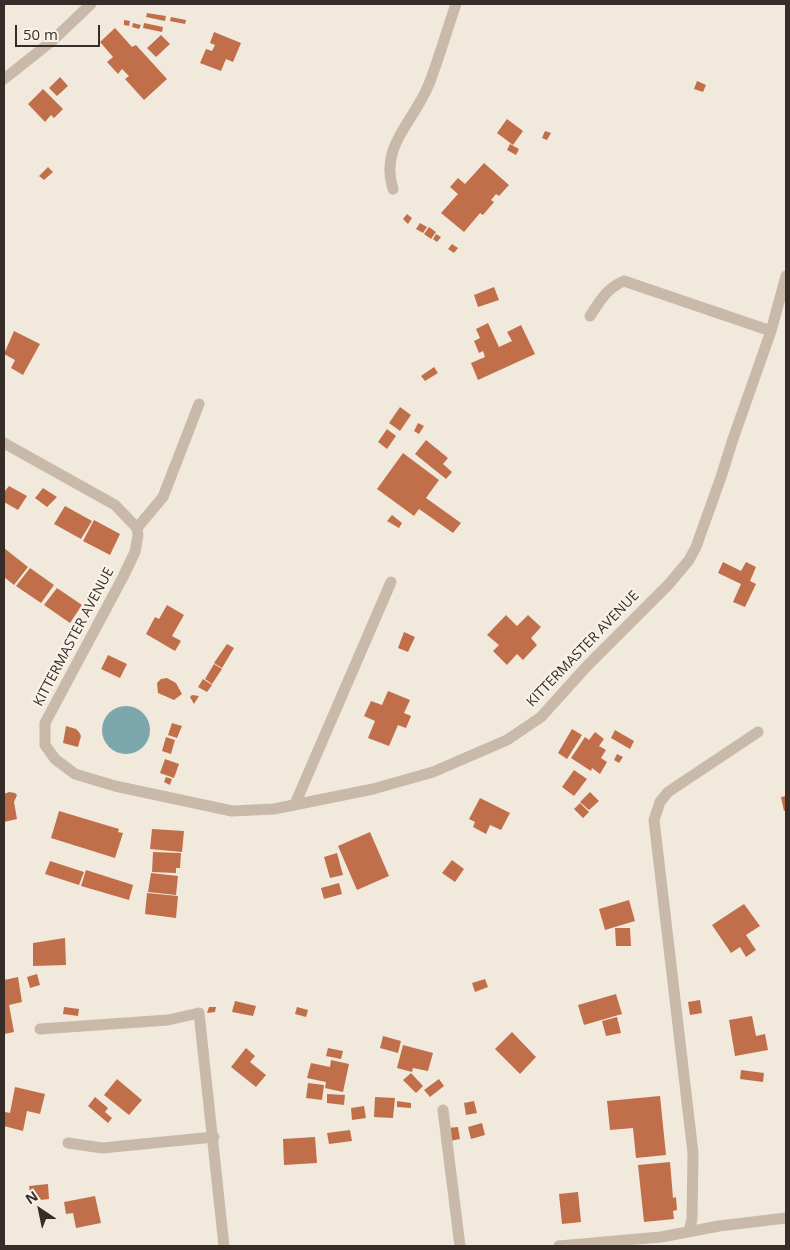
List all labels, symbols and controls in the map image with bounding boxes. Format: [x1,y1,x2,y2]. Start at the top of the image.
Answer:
scale bar [18,15,102,47]
text: 50 m [23,24,58,44]
street label: KITTERMASTER AVENUE [30,565,118,709]
street label: KITTERMASTER AVENUE [523,588,643,710]
north arrow [15,1185,65,1235]
text: N [21,1186,41,1208]

